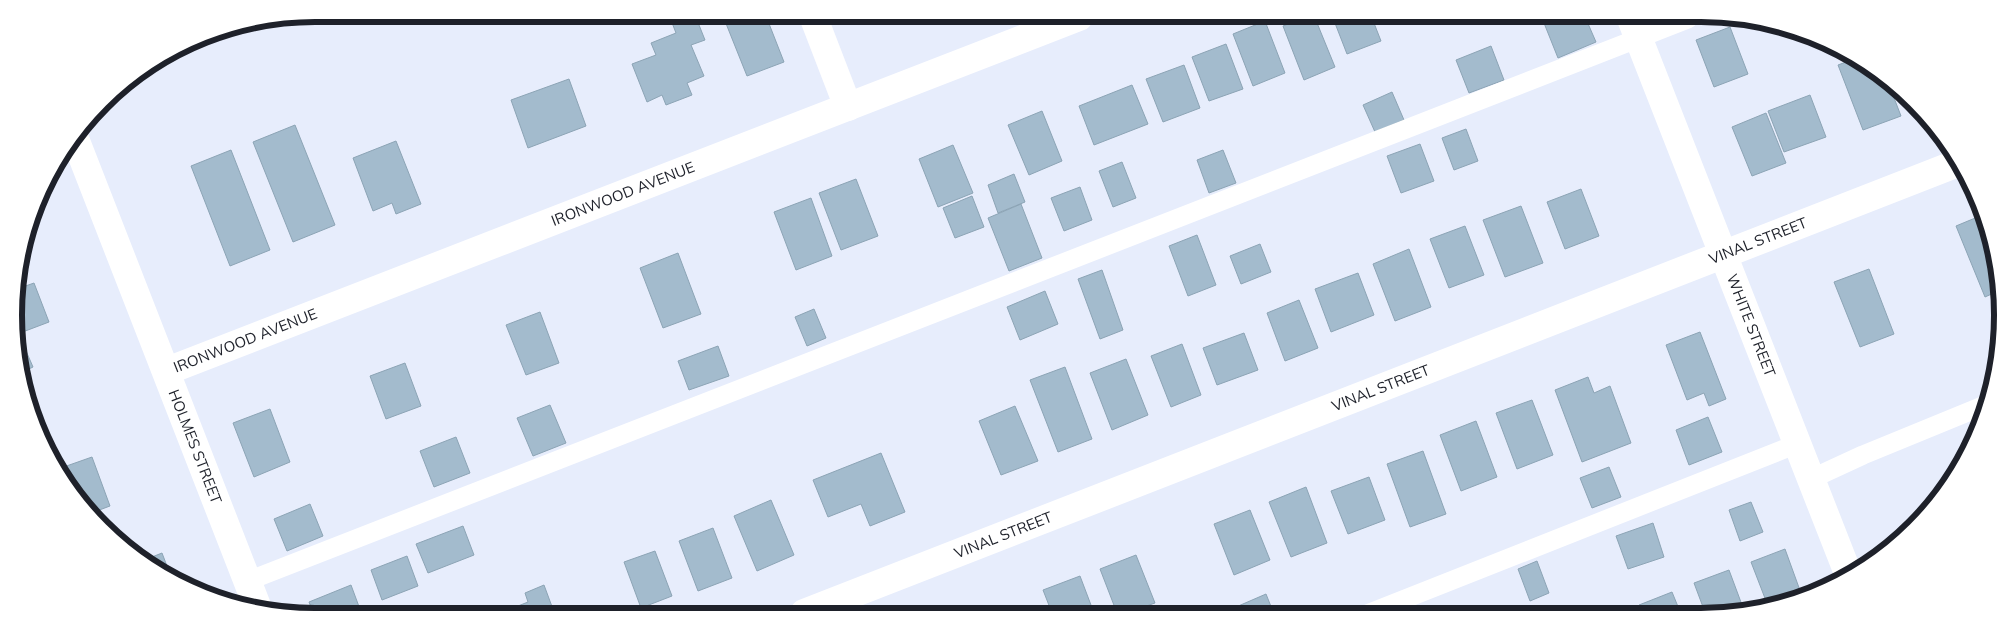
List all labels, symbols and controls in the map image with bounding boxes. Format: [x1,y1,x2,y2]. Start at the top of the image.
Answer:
street label: IRONWOOD AVENUE [548,157,697,230]
street label: VINAL STREET [1706,213,1810,268]
street label: WHITE STREET [1723,271,1780,379]
street label: IRONWOOD AVENUE [171,304,320,377]
street label: VINAL STREET [1329,360,1432,415]
street label: HOLMES STREET [165,387,226,506]
street label: VINAL STREET [951,507,1055,563]

